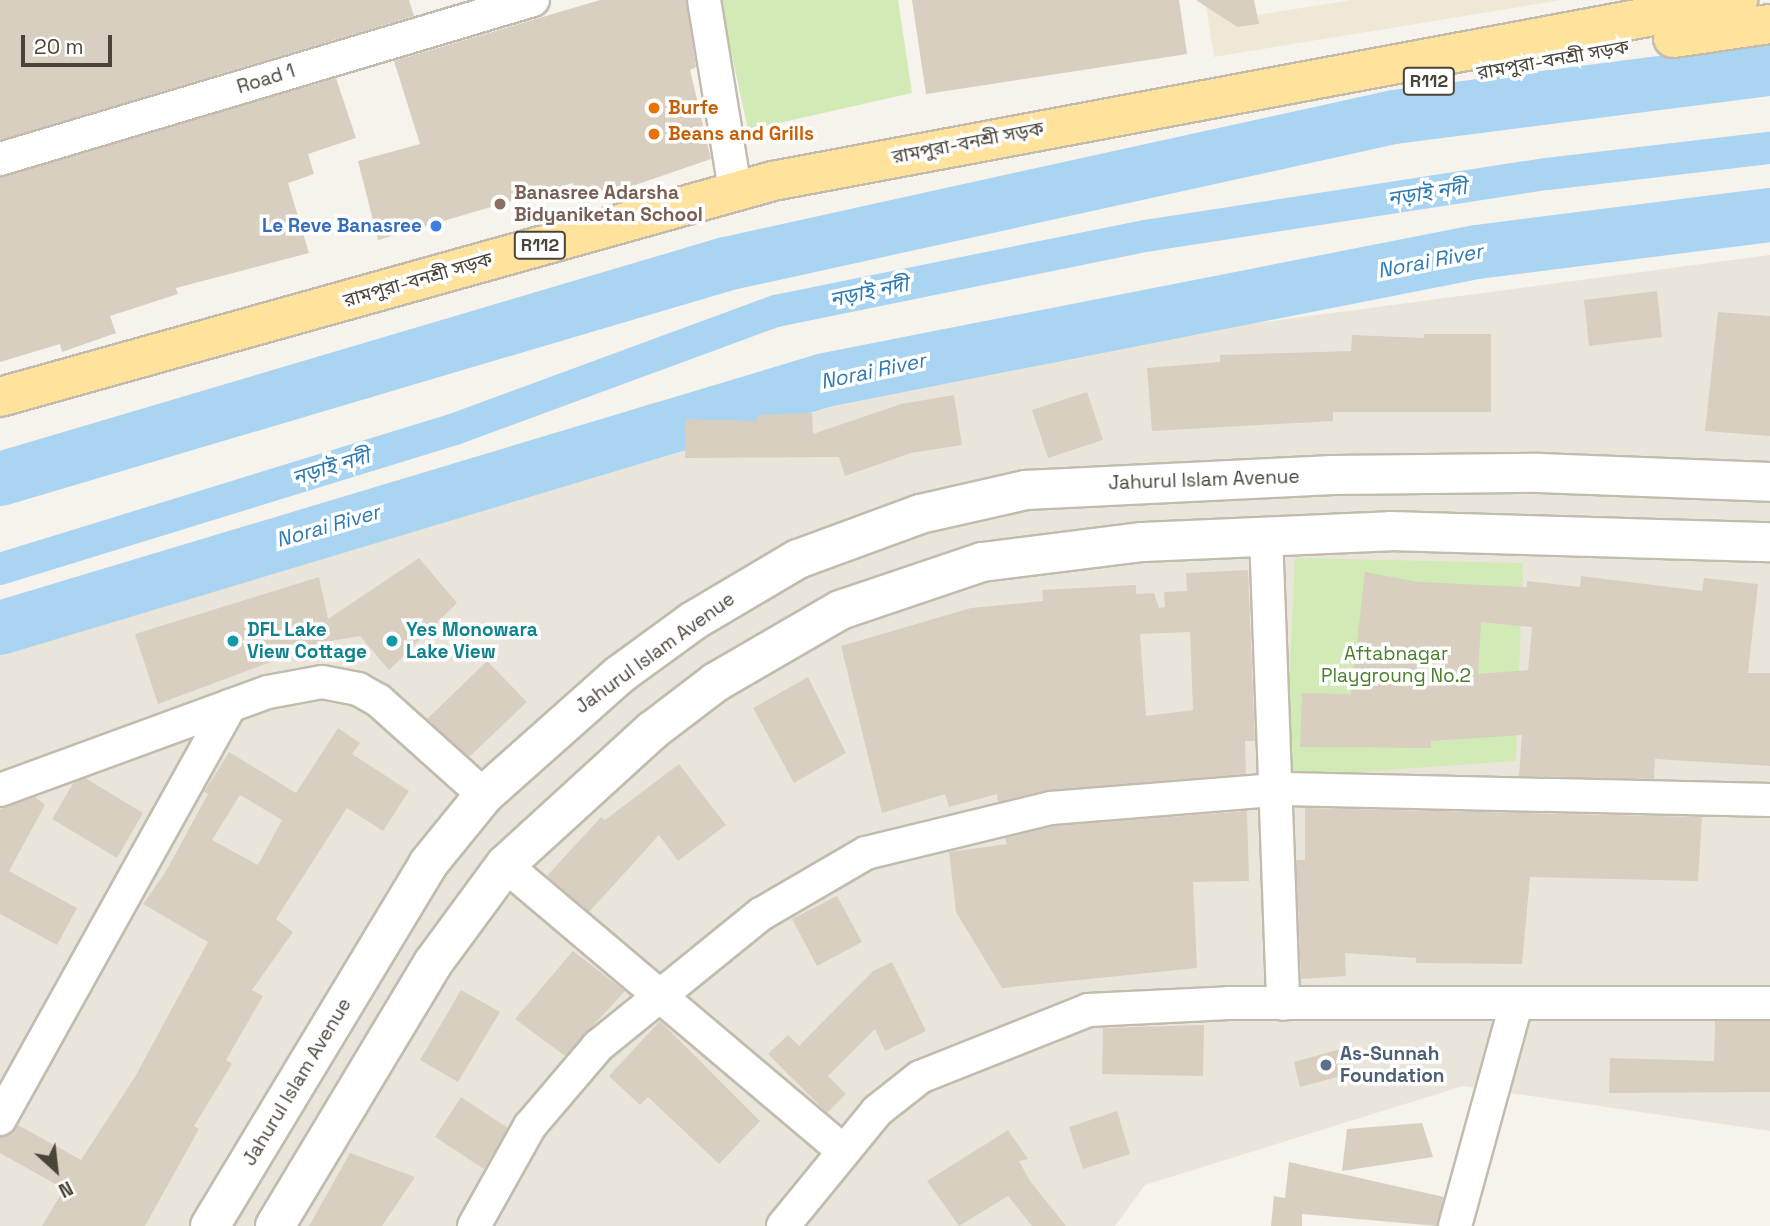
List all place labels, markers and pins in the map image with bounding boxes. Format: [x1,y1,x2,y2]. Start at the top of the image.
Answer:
place label: Burfe [668,97,719,119]
marker: Burfe [646,100,662,116]
place label: Beans and Grills [668,123,814,145]
marker: Beans and Grills [646,126,662,142]
place label: Banasree Adarsha Bidyaniketan School [514,182,703,226]
marker: Banasree Adarsha Bidyaniketan School [492,196,508,212]
place label: Le Reve Banasree [262,215,422,237]
marker: Le Reve Banasree [428,218,444,234]
place label: DFL Lake View Cottage [247,619,367,663]
place label: Yes Monowara Lake View [406,619,538,663]
marker: DFL Lake View Cottage [225,633,241,649]
marker: Yes Monowara Lake View [384,633,400,649]
place label: As-Sunnah Foundation [1340,1043,1445,1087]
marker: As-Sunnah Foundation [1318,1057,1334,1073]

